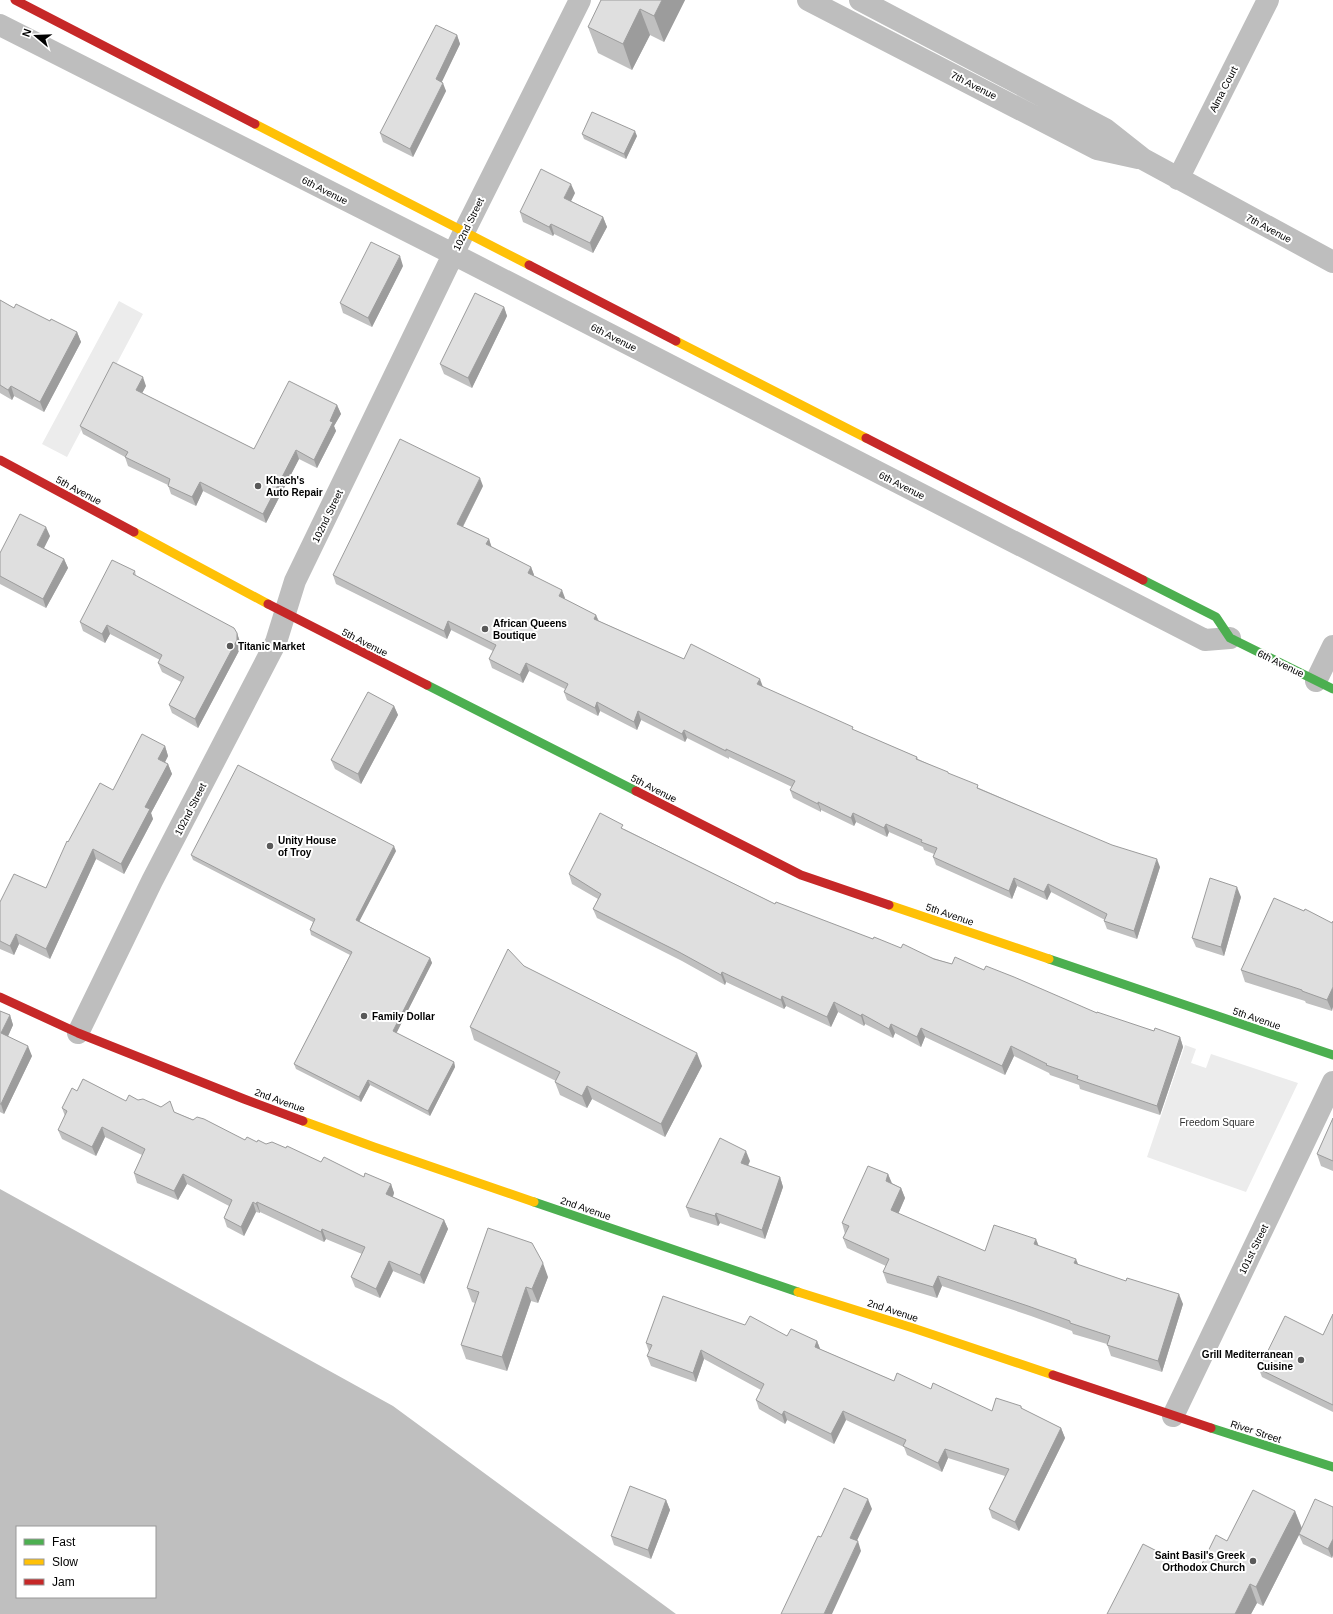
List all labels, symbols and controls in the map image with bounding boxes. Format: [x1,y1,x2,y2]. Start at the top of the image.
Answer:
north arrow [16,16,56,56]
text: N [20,27,34,38]
street label: Alma Court [1207,64,1240,114]
street label: 7th Avenue [949,69,999,102]
street label: 6th Avenue [300,174,350,207]
street label: 102nd Street [451,196,486,252]
street label: 7th Avenue [1244,212,1294,245]
street label: 6th Avenue [589,321,639,354]
street label: 6th Avenue [877,469,927,502]
street label: 5th Avenue [54,474,104,507]
place label: Khach's Auto Repair [266,475,323,498]
marker: Khach's Auto Repair [253,481,263,491]
street label: 102nd Street [310,488,345,544]
place label: African Queens Boutique [493,618,567,641]
marker: African Queens Boutique [480,624,490,634]
street label: 5th Avenue [340,626,390,659]
marker: Titanic Market [225,641,235,651]
place label: Titanic Market [238,641,306,652]
street label: 6th Avenue [1256,648,1306,680]
street label: 5th Avenue [629,772,679,805]
street label: 102nd Street [173,781,208,837]
place label: Unity House of Troy [278,835,337,858]
marker: Unity House of Troy [265,841,275,851]
street label: 5th Avenue [924,901,976,928]
street label: 5th Avenue [1231,1005,1283,1032]
marker: Family Dollar [359,1011,369,1021]
place label: Family Dollar [372,1011,435,1022]
street label: 2nd Avenue [253,1086,307,1115]
park label: Freedom Square [1179,1117,1255,1128]
street label: 2nd Avenue [559,1195,613,1222]
street label: 101st Street [1237,1222,1270,1276]
street label: 2nd Avenue [866,1297,920,1324]
place label: Grill Mediterranean Cuisine [1202,1349,1293,1372]
marker: Grill Mediterranean Cuisine [1296,1355,1306,1365]
street label: River Street [1229,1418,1283,1445]
legend [16,1526,156,1598]
text: Fast [52,1535,76,1549]
place label: Saint Basil's Greek Orthodox Church [1155,1550,1245,1573]
text: Slow [52,1555,78,1569]
marker: Saint Basil's Greek Orthodox Church [1248,1556,1258,1566]
text: Jam [52,1575,75,1589]

